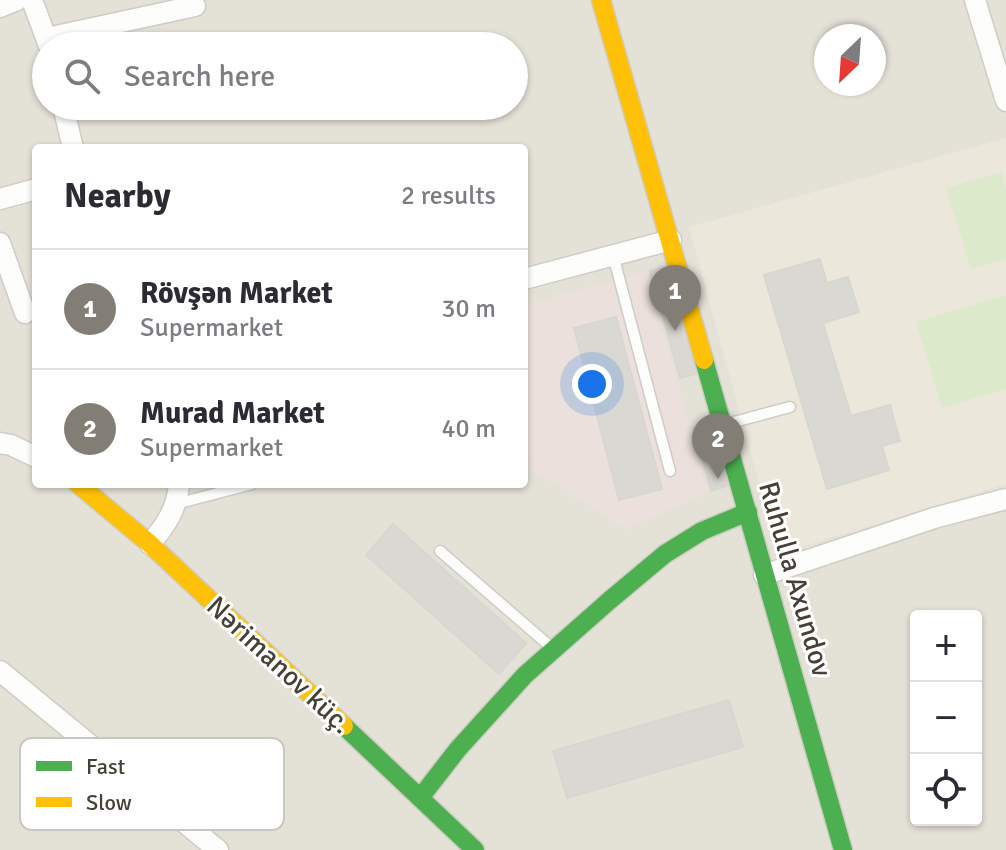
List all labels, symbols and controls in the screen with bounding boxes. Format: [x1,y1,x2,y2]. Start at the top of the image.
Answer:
north arrow [814,24,886,96]
search box [32,32,528,120]
icon: search [60,54,104,98]
text: Search here [124,58,275,95]
text: Nearby [64,175,171,217]
text: 2 results [401,180,496,212]
pin: 1 [649,265,701,331]
text: Rövşən Market [140,275,333,312]
text: 1 [83,293,97,325]
text: 30 m [441,293,496,325]
text: Supermarket [140,312,283,344]
your location [572,364,612,404]
text: Murad Market [140,395,325,432]
text: 2 [83,413,97,445]
text: 40 m [441,413,496,445]
pin: 2 [692,413,744,479]
text: Supermarket [140,432,283,464]
street label: Ruhulla Axundov [751,478,839,681]
street label: Nərimanov küç. [199,589,359,741]
map controls [910,610,982,826]
button: + [910,610,982,682]
button: − [910,682,982,754]
legend [20,738,284,830]
text: Fast [86,753,126,780]
button: locate [910,754,982,826]
text: Slow [86,789,132,816]

